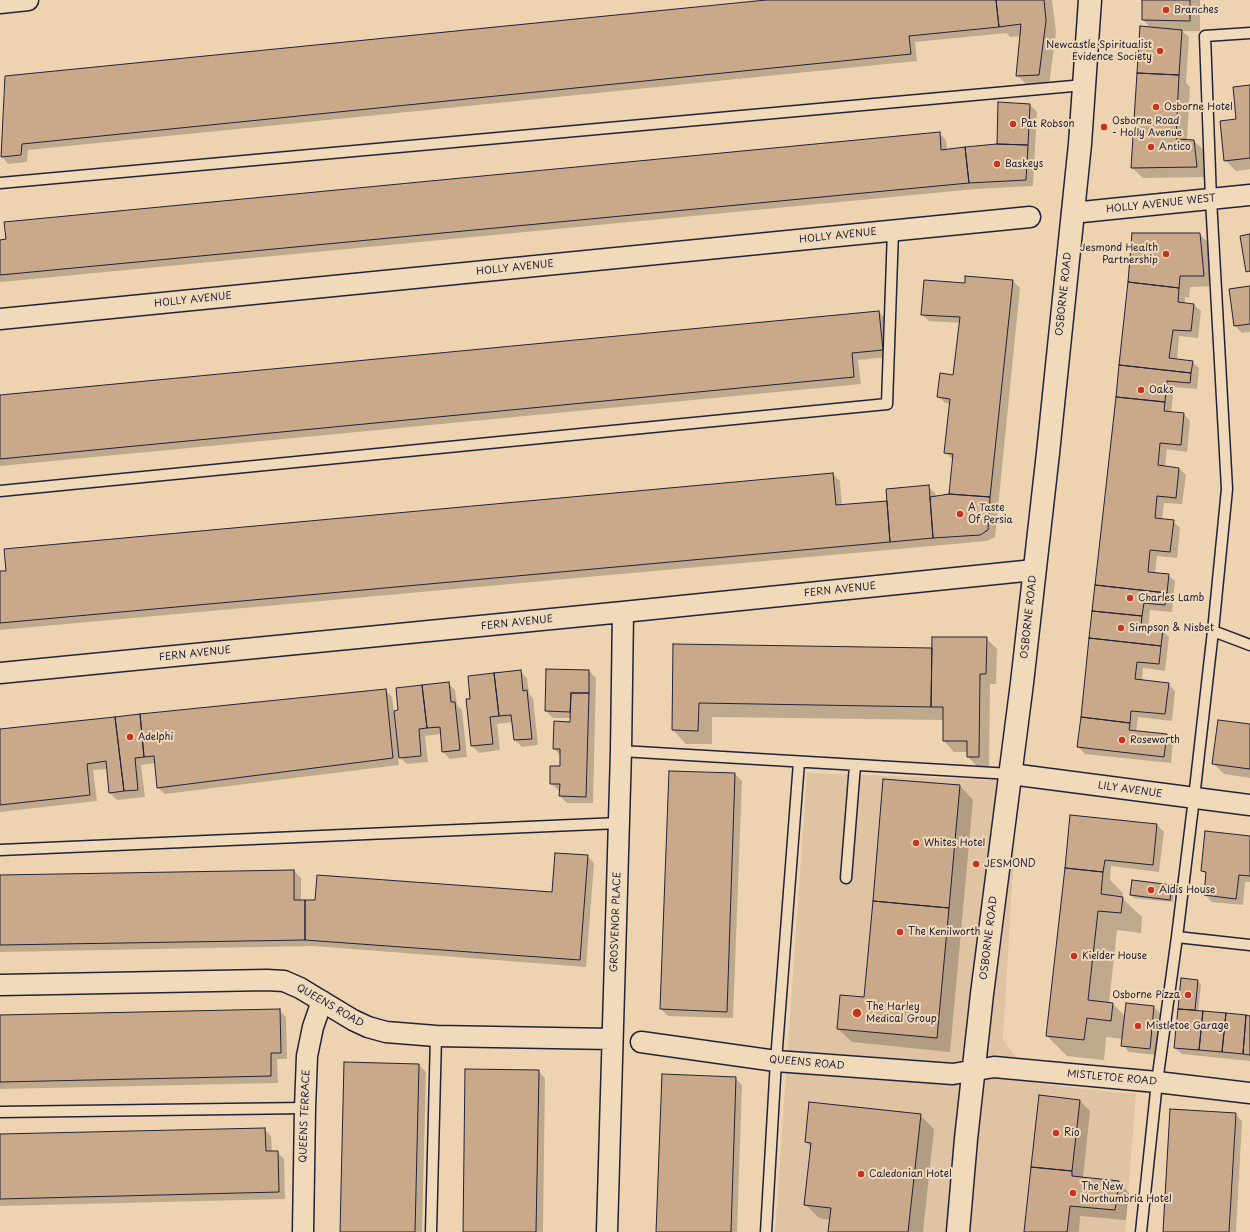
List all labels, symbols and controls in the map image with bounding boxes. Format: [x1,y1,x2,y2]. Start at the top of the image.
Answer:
place label: Branches [1174,4,1218,16]
marker: Branches [1161,5,1171,15]
place label: Newcastle Spiritualist Evidence Society [1046,39,1152,62]
marker: Newcastle Spiritualist Evidence Society [1155,46,1165,56]
place label: Osborne Hotel [1164,101,1233,113]
marker: Osborne Hotel [1151,102,1161,112]
place label: Osborne Road - Holly Avenue [1112,115,1182,138]
place label: Pat Robson [1021,118,1074,130]
marker: Pat Robson [1008,119,1018,129]
marker: Osborne Road - Holly Avenue [1099,122,1109,132]
place label: Antico [1159,141,1190,153]
marker: Antico [1146,142,1156,152]
place label: Baskeys [1005,158,1043,170]
marker: Baskeys [992,159,1002,169]
street label: HOLLY AVENUE WEST [1106,192,1216,216]
street label: HOLLY AVENUE [799,226,877,246]
place label: Jesmond Health Partnership [1080,242,1158,266]
marker: Jesmond Health Partnership [1161,249,1171,259]
street label: OSBORNE ROAD [1054,251,1074,337]
street label: HOLLY AVENUE [476,258,554,278]
street label: HOLLY AVENUE [154,290,232,310]
place label: Oaks [1149,384,1174,396]
marker: Oaks [1136,385,1146,395]
place label: A Taste Of Persia [968,502,1013,526]
marker: A Taste Of Persia [955,509,965,519]
street label: OSBORNE ROAD [1019,574,1039,660]
street label: FERN AVENUE [803,580,877,600]
place label: Charles Lamb [1138,592,1204,604]
marker: Charles Lamb [1125,593,1135,603]
street label: FERN AVENUE [480,613,554,633]
place label: Simpson & Nisbet [1129,622,1214,634]
marker: Simpson & Nisbet [1116,623,1126,633]
street label: FERN AVENUE [158,644,232,664]
place label: Adelphi [138,731,173,743]
marker: Adelphi [125,732,135,742]
place label: Roseworth [1130,734,1180,746]
marker: Roseworth [1117,735,1127,745]
street label: LILY AVENUE [1097,780,1163,800]
place label: Whites Hotel [924,837,985,849]
marker: Whites Hotel [911,838,921,848]
place label: JESMOND [984,858,1036,870]
marker: JESMOND [971,859,981,869]
street label: GROSVENOR PLACE [608,872,624,972]
place label: Aldis House [1159,884,1215,896]
marker: Aldis House [1146,885,1156,895]
street label: OSBORNE ROAD [978,895,1000,981]
place label: The Kenilworth [908,926,980,938]
marker: The Kenilworth [895,927,905,937]
place label: Kielder House [1082,950,1147,962]
marker: Kielder House [1069,951,1079,961]
street label: QUEENS ROAD [294,982,366,1030]
place label: Osborne Pizza [1112,989,1180,1001]
marker: Osborne Pizza [1183,990,1193,1000]
place label: The Harley Medical Group [866,1001,937,1024]
marker: The Harley Medical Group [851,1007,863,1019]
place label: Mistletoe Garage [1146,1020,1229,1032]
marker: Mistletoe Garage [1133,1021,1143,1031]
street label: QUEENS ROAD [769,1054,845,1072]
street label: MISTLETOE ROAD [1066,1068,1158,1088]
street label: QUEENS TERRACE [297,1069,313,1163]
place label: Rio [1064,1127,1080,1139]
marker: Rio [1051,1128,1061,1138]
place label: Caledonian Hotel [869,1168,952,1180]
marker: Caledonian Hotel [856,1169,866,1179]
place label: The New Northumbria Hotel [1081,1181,1172,1204]
marker: The New Northumbria Hotel [1068,1188,1078,1198]

